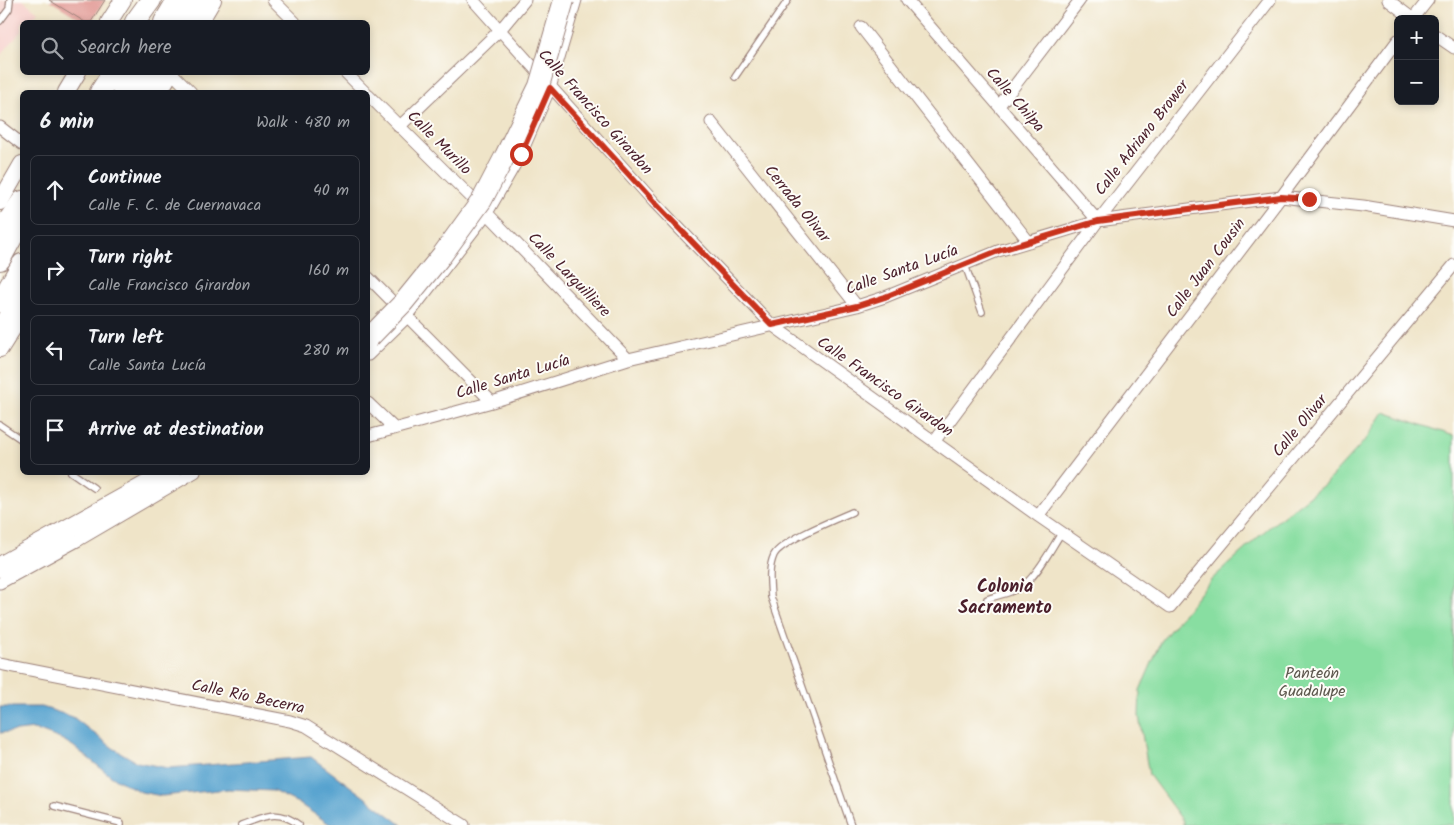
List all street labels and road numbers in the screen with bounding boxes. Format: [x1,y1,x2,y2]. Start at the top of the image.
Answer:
street label: Calle Francisco Girardon [531,43,659,181]
street label: Calle Chilpa [979,62,1051,138]
street label: Calle Adriano Brower [1089,73,1196,201]
street label: Calle Murillo [401,105,477,181]
street label: Cerrada Olivar [758,160,837,250]
street label: Calle Juan Cousin [1160,213,1252,323]
street label: Calle Larguilliere [522,227,616,323]
street label: Calle Santa Lucía [842,238,962,302]
street label: Calle Francisco Girardon [811,330,959,444]
street label: Calle Santa Lucía [453,348,573,406]
street label: Calle Olivar [1266,388,1335,463]
street label: Calle Río Becerra [189,673,307,721]

